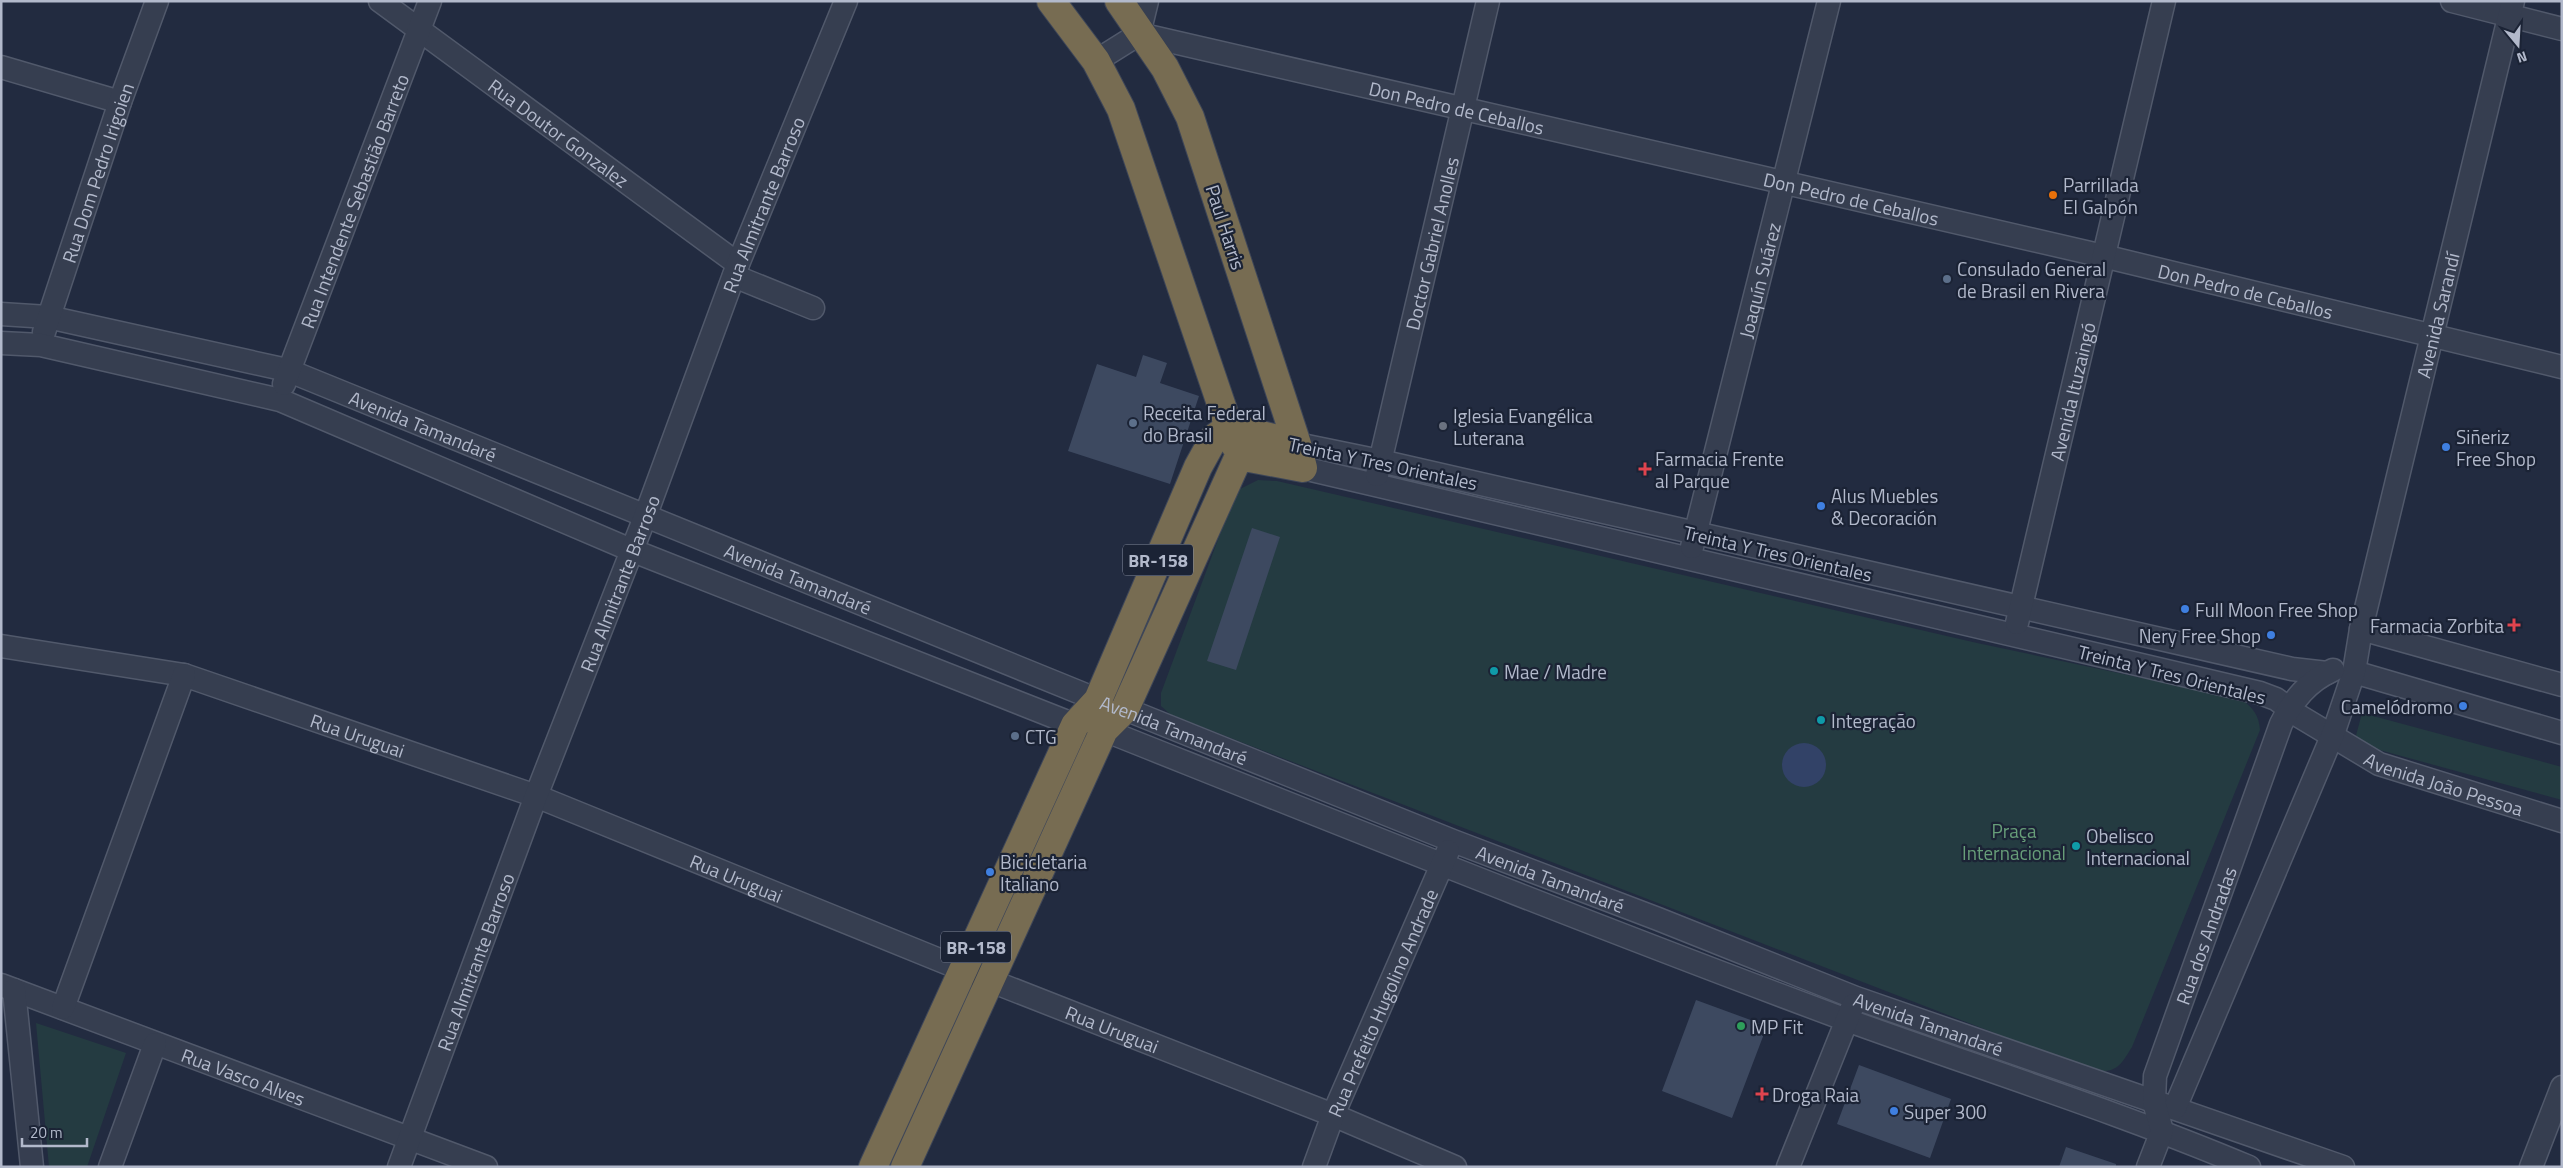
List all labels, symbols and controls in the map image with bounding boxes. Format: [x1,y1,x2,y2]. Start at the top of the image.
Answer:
north arrow [2493,20,2543,70]
text: N [2514,46,2530,69]
street label: Rua Intendente Sebastião Barreto [292,69,416,332]
street label: Rua Doutor Gonzalez [483,71,635,194]
street label: Don Pedro de Ceballos [1366,73,1547,141]
street label: Rua Dom Pedro Irigoien [53,78,141,267]
street label: Rua Almitrante Barroso [714,112,812,297]
street label: Doctor Gabriel Anolles [1397,154,1466,333]
street label: Don Pedro de Ceballos [1761,164,1942,232]
place label: Parrillada El Galpón [2063,170,2139,221]
street label: Paul Harris [1199,181,1253,273]
marker: Parrillada El Galpón [2047,189,2059,201]
street label: Joaquín Suárez [1730,219,1787,341]
street label: Avenida Sarandí [2408,248,2467,381]
place label: Consulado General de Brasil en Rivera [1957,254,2106,305]
street label: Don Pedro de Ceballos [2155,255,2336,326]
marker: Consulado General de Brasil en Rivera [1941,273,1953,285]
street label: Avenida Ituzaingó [2041,319,2102,464]
street label: Avenida Tamandaré [345,382,501,468]
place label: Receita Federal do Brasil [1143,398,1266,449]
place label: Iglesia Evangélica Luterana [1453,401,1593,452]
marker: Receita Federal do Brasil [1127,417,1139,429]
marker: Iglesia Evangélica Luterana [1437,420,1449,432]
place label: Siñeriz Free Shop [2456,422,2536,473]
street label: Treinta Y Tres Orientales [1286,429,1480,497]
marker: Siñeriz Free Shop [2440,441,2452,453]
place label: Farmacia Frente al Parque [1655,444,1784,495]
marker: Farmacia Frente al Parque [1639,463,1651,475]
place label: Alus Muebles & Decoración [1831,481,1938,532]
street label: Rua Almitrante Barroso [571,491,667,676]
marker: Alus Muebles & Decoración [1815,500,1827,512]
street label: Treinta Y Tres Orientales [1681,517,1875,589]
street label: Avenida Tamandaré [720,535,876,621]
road number: BR-158 [1123,544,1193,576]
place label: Full Moon Free Shop [2195,595,2358,624]
marker: Full Moon Free Shop [2179,603,2191,615]
place label: Farmacia Zorbita [2370,611,2504,640]
marker: Farmacia Zorbita [2508,619,2520,631]
place label: Nery Free Shop [2139,621,2261,650]
marker: Nery Free Shop [2265,629,2277,641]
street label: Treinta Y Tres Orientales [2075,637,2269,711]
place label: Mae / Madre [1504,657,1607,686]
marker: Mae / Madre [1488,665,1500,677]
street label: Avenida Tamandaré [1096,687,1252,772]
place label: Camelódromo [2341,692,2453,721]
marker: Camelódromo [2457,700,2469,712]
street label: Rua Uruguai [307,705,409,764]
place label: Integração [1831,706,1916,735]
marker: Integração [1815,714,1827,726]
place label: CTG [1025,722,1057,751]
marker: CTG [1009,730,1021,742]
street label: Avenida João Pessoa [2359,744,2527,823]
park label: Praça Internacional [1962,816,2066,867]
place label: Obelisco Internacional [2086,821,2190,872]
street label: Avenida Tamandaré [1472,837,1629,920]
marker: Obelisco Internacional [2070,840,2082,852]
street label: Rua Uruguai [686,846,787,909]
place label: Bicicletaria Italiano [1000,847,1087,898]
street label: Rua dos Andradas [2167,862,2243,1008]
marker: Bicicletaria Italiano [984,866,996,878]
street label: Rua Almitrante Barroso [429,868,521,1055]
street label: Rua Prefeito Hugolino Andrade [1319,884,1445,1121]
road number: BR-158 [941,932,1011,962]
street label: Avenida Tamandaré [1850,984,2008,1063]
street label: Rua Uruguai [1061,997,1163,1060]
place label: MP Fit [1751,1012,1804,1041]
marker: MP Fit [1735,1020,1747,1032]
street label: Rua Vasco Alves [178,1040,310,1112]
place label: Droga Raia [1772,1080,1860,1109]
marker: Droga Raia [1756,1088,1768,1100]
place label: Super 300 [1904,1097,1987,1126]
marker: Super 300 [1888,1105,1900,1117]
scale bar [22,1116,88,1148]
text: 20 m [30,1121,63,1144]

